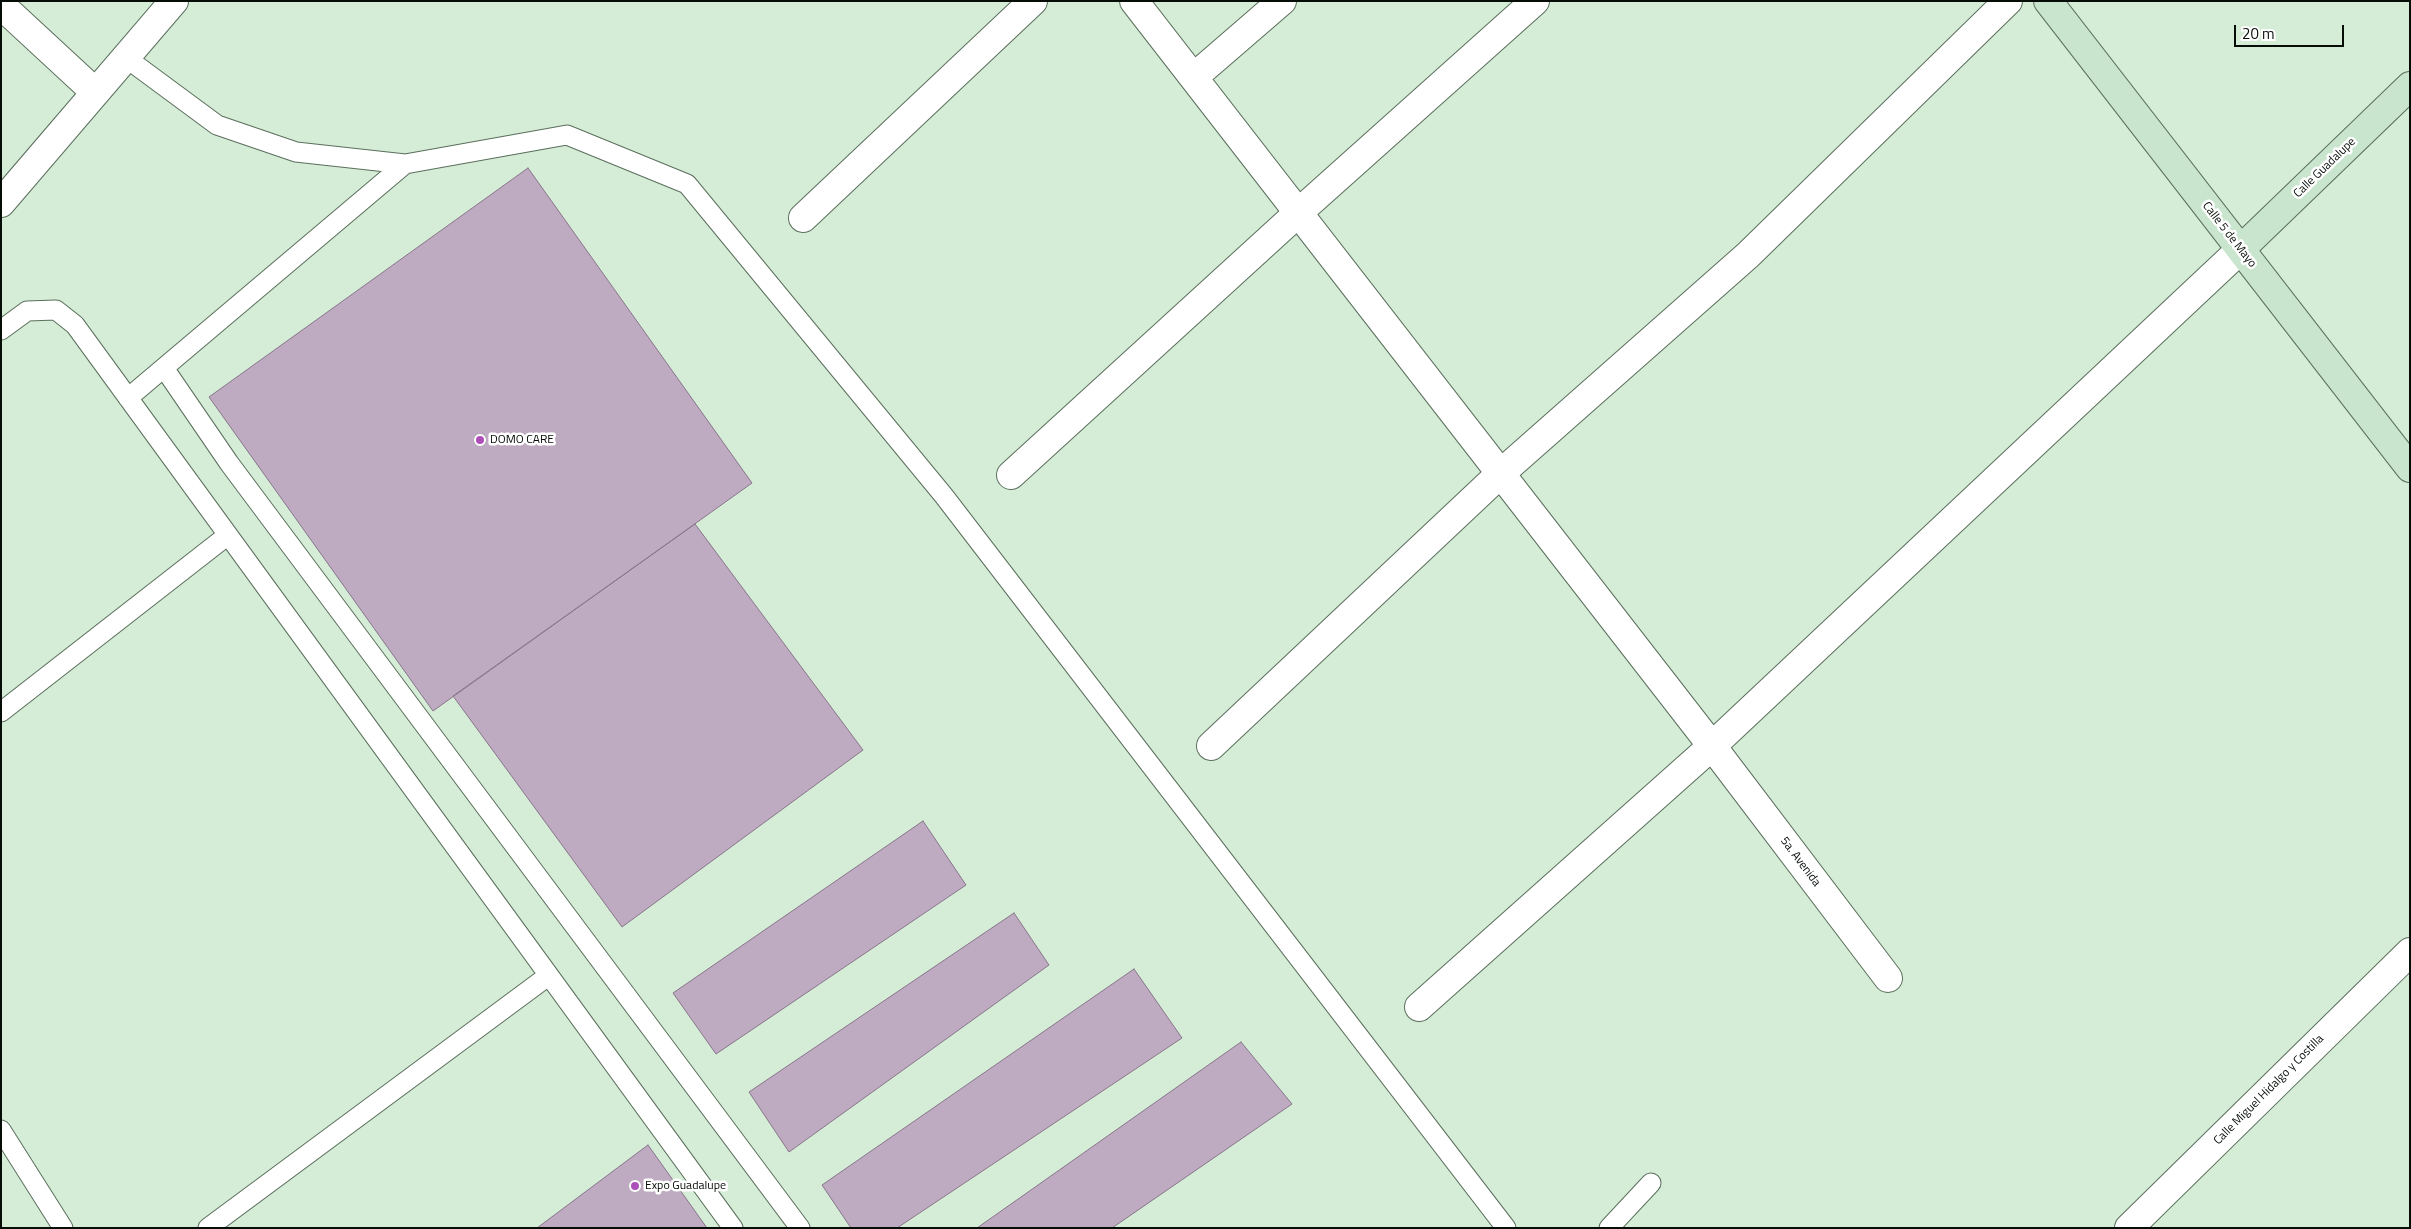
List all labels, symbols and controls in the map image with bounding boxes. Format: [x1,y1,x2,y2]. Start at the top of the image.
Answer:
scale bar [2236,15,2346,47]
text: 20 m [2242,22,2275,45]
street label: Calle Guadalupe [2291,135,2359,201]
street label: Calle 5 de Mayo [2199,199,2259,271]
place label: DOMO CARE [490,433,554,447]
marker: DOMO CARE [474,434,486,446]
street label: 5a. Avenida [1777,834,1823,890]
street label: Calle Miguel Hidalgo y Costilla [2211,1032,2327,1148]
place label: Expo Guadalupe [645,1179,726,1193]
marker: Expo Guadalupe [629,1180,641,1192]

